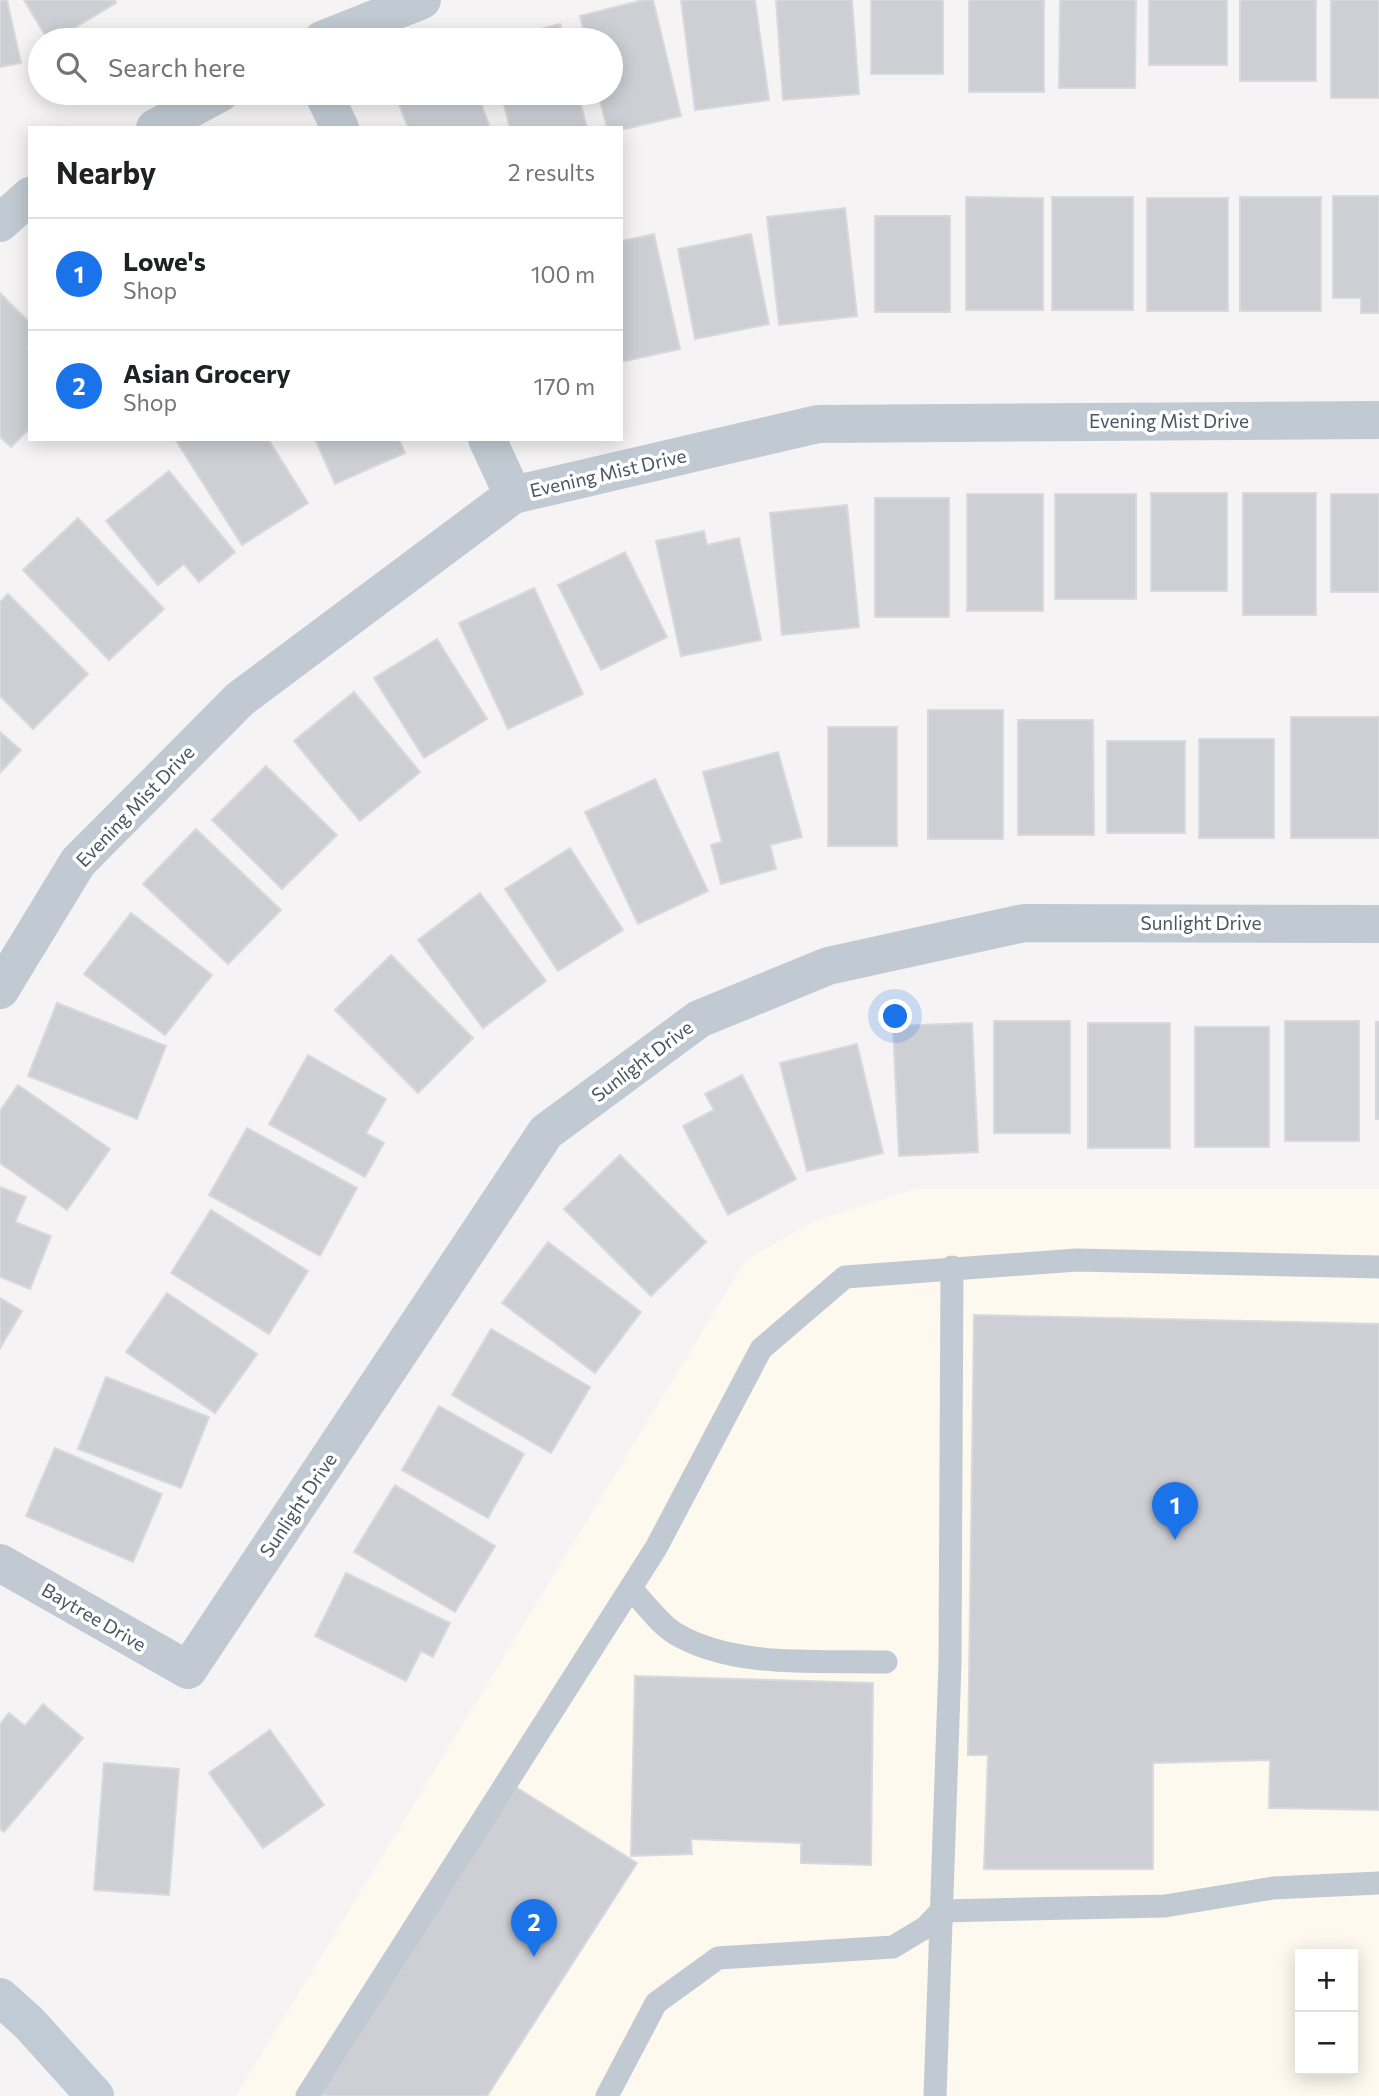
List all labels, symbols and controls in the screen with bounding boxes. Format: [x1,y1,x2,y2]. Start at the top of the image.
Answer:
search box [28,28,623,105]
icon: search [52,48,90,86]
text: Search here [108,51,246,82]
text: Nearby [56,153,156,190]
text: 2 results [508,158,595,186]
text: Lowe's [123,245,206,276]
text: 1 [74,260,84,288]
text: 100 m [531,260,595,288]
text: Shop [123,276,177,304]
text: Asian Grocery [123,357,291,388]
text: 2 [72,372,86,400]
text: 170 m [534,372,595,400]
text: Shop [123,388,177,416]
street label: Evening Mist Drive [1089,409,1249,432]
street label: Evening Mist Drive [527,443,688,502]
street label: Evening Mist Drive [71,740,198,871]
street label: Sunlight Drive [1141,911,1261,934]
your location [878,999,912,1033]
street label: Sunlight Drive [587,1015,697,1106]
street label: Sunlight Drive [254,1448,341,1561]
pin: 1 [1152,1482,1198,1540]
street label: Baytree Drive [38,1577,150,1656]
pin: 2 [511,1899,557,1957]
map controls [1295,1949,1358,2075]
button: + [1295,1949,1358,2012]
button: − [1295,2012,1358,2075]

